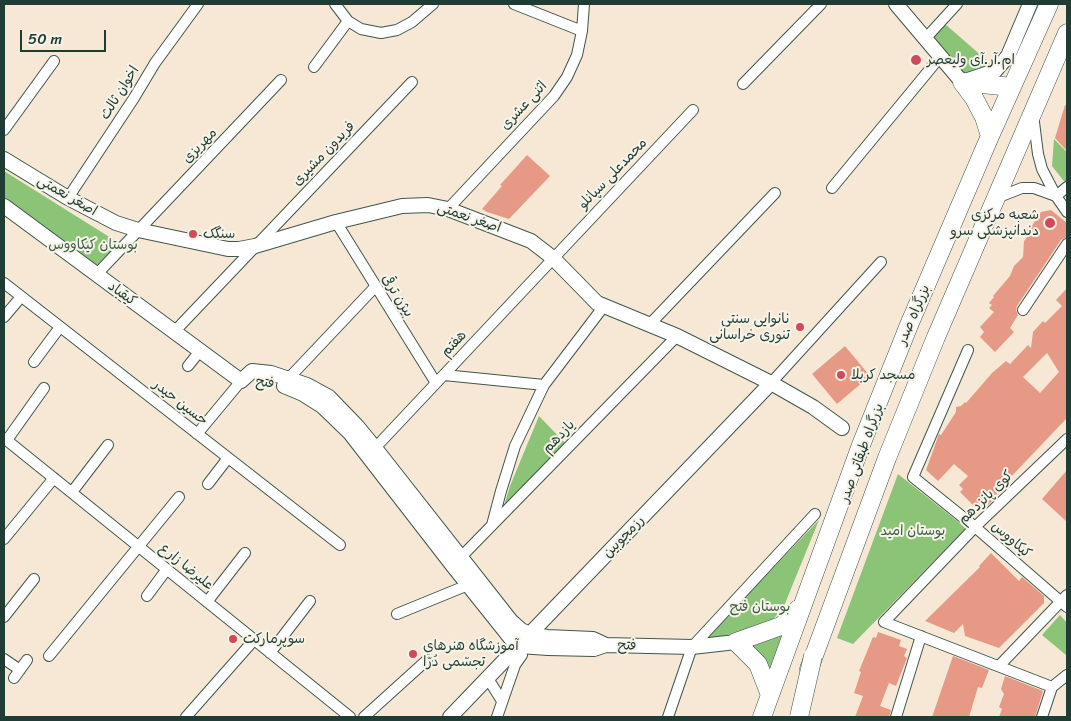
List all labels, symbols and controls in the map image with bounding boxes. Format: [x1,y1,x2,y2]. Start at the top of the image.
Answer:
scale bar [22,20,109,52]
text: 50 m [28,26,62,52]
place label: ام.آر.آی ولیعصر [927,52,1015,68]
marker: ام.آر.آی ولیعصر [909,53,923,67]
street label: اخوان ثالث [97,63,143,123]
street label: اثنی عشری [497,78,551,134]
street label: فریدون مشیری [289,118,359,190]
street label: مهریزی [179,125,221,167]
street label: محمدعلی سپانلو [575,135,651,213]
street label: اصغر نعمتی [34,172,100,220]
street label: اصغر نعمتی [435,199,503,237]
place label: شعبه مرکزی دندانپزشکی سرو [950,207,1039,240]
marker: شعبه مرکزی دندانپزشکی سرو [1043,216,1057,230]
place label: سنگک [203,226,235,242]
marker: سنگک [187,228,199,240]
park label: بوستان کیکاووس [48,237,138,253]
street label: بیژن ترقی [377,271,417,321]
street label: کیقباد [104,278,140,310]
street label: بزرگراه صدر [894,282,934,348]
place label: نانوایی سنتی تنوری خراسانی [709,311,790,344]
marker: نانوایی سنتی تنوری خراسانی [794,321,806,333]
street label: هفتم [438,327,470,361]
place label: مسجد کربلا [851,367,915,383]
marker: مسجد کربلا [835,369,847,381]
street label: فتح [255,373,275,393]
street label: حسین حیدر [149,376,211,430]
street label: بزرگراه طبقاتی صدر [836,401,888,505]
street label: یازدهم [539,417,579,457]
street label: کوی پانزدهم [955,468,1017,528]
street label: رزمجوبین [600,512,648,562]
street label: کیکاووس [987,518,1035,562]
park label: بوستان امید [881,523,945,539]
street label: علیرضا زارع [155,540,217,594]
park label: بوستان فتح [730,599,790,615]
place label: سوپرمارکت [243,631,305,647]
marker: سوپرمارکت [227,633,239,645]
street label: فتح [618,637,636,655]
place label: آموزشگاه هنرهای تجسّمی دُرّا [423,638,519,670]
marker: آموزشگاه هنرهای تجسّمی دُرّا [407,648,419,660]

